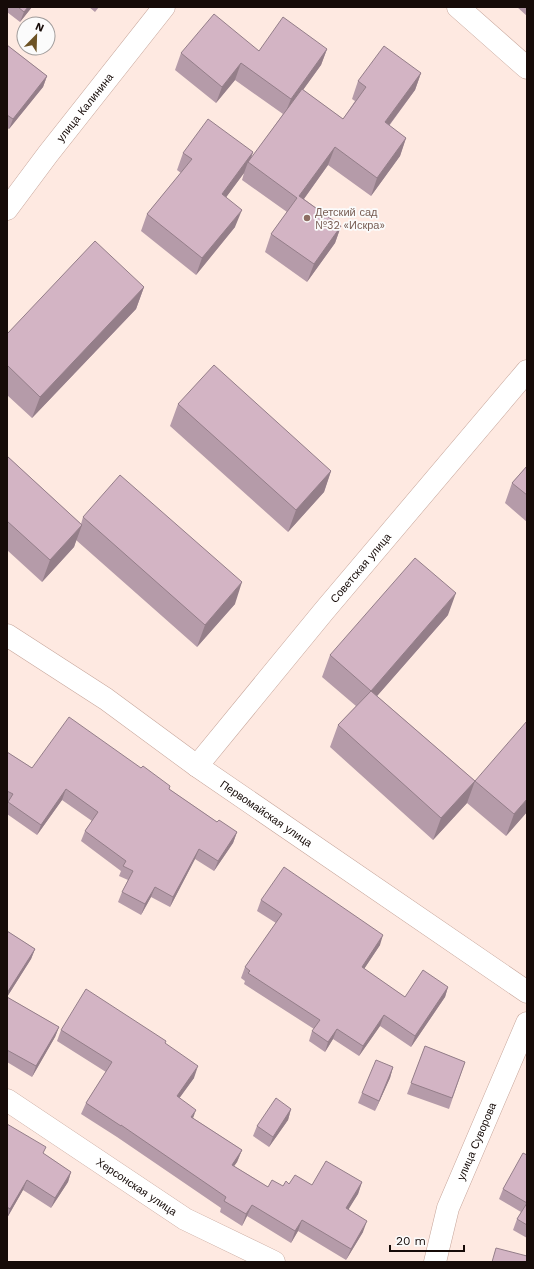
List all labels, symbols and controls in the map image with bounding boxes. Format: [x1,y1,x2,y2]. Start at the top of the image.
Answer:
north arrow [16,16,56,56]
text: N [33,20,46,35]
street label: улица Калинина [54,70,116,144]
place label: Детский сад №32 «Искра» [315,206,385,232]
marker: Детский сад №32 «Искра» [302,213,312,223]
street label: Советская улица [327,530,394,605]
street label: Первомайская улица [218,777,316,850]
street label: улица Суворова [454,1100,499,1182]
street label: Херсонская улица [94,1155,180,1219]
scale bar [390,1227,464,1253]
text: 20 m [396,1234,426,1248]

